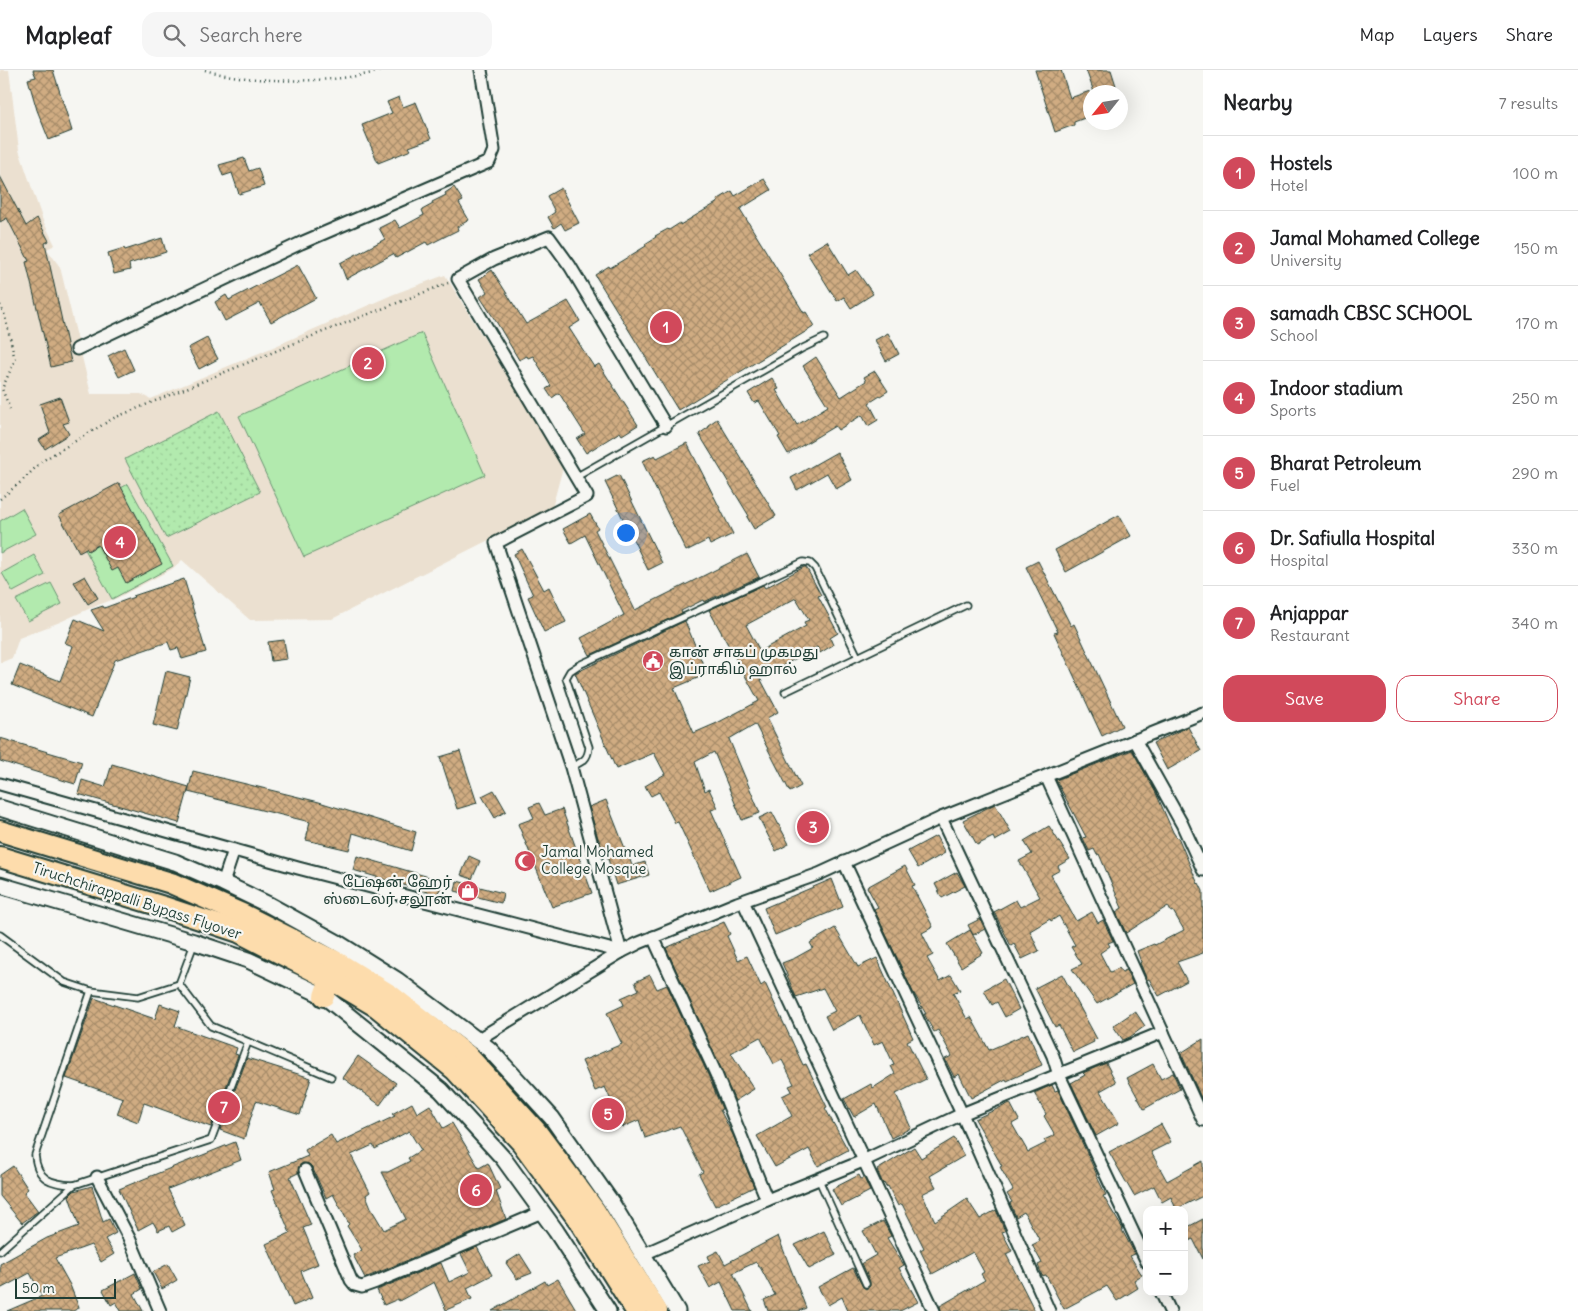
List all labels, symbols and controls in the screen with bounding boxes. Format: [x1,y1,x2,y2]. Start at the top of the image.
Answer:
search box [142,12,492,57]
text: Mapleaf [25,20,112,50]
icon: search [160,21,188,49]
text: Search here [200,23,303,47]
text: Map [1359,23,1394,46]
text: Layers [1422,23,1478,46]
text: Share [1506,23,1553,46]
north arrow [1083,85,1128,130]
text: Nearby [1223,89,1293,116]
text: 7 results [1499,93,1558,113]
text: Hostels [1270,151,1332,175]
text: 1 [1236,163,1242,183]
text: 100 m [1513,163,1558,183]
text: Hotel [1270,175,1308,195]
text: Jamal Mohamed College [1270,226,1480,250]
text: 2 [1235,238,1243,258]
text: 150 m [1514,238,1558,258]
text: University [1270,250,1342,270]
text: samadh CBSC SCHOOL [1270,301,1472,325]
pin: 1 [650,308,682,346]
text: 3 [1234,313,1244,333]
text: 170 m [1515,313,1558,333]
text: School [1270,325,1318,345]
pin: 2 [352,344,384,382]
text: Indoor stadium [1270,376,1403,400]
text: 4 [1234,388,1244,408]
text: 250 m [1512,388,1558,408]
text: Sports [1270,400,1316,420]
text: Bharat Petroleum [1270,451,1421,475]
text: 5 [1234,463,1244,483]
text: 290 m [1512,463,1558,483]
text: Fuel [1270,475,1300,495]
your location [613,520,639,546]
pin: 4 [104,523,136,561]
text: Dr. Safiulla Hospital [1270,526,1435,550]
text: 6 [1234,538,1244,558]
text: 330 m [1511,538,1558,558]
text: Hospital [1270,550,1329,570]
text: Anjappar [1270,601,1349,625]
text: 7 [1235,613,1243,633]
text: 340 m [1511,613,1558,633]
text: Restaurant [1270,625,1350,645]
place label: கான் சாகப் முகமது இப்ராகிம் ஹால் [669,642,819,680]
public building icon: கான் சாகப் முகமது இப்ராகிம் ஹால் [641,649,665,673]
button: Save [1223,675,1386,722]
button: Share [1396,675,1558,722]
pin: 3 [797,808,829,846]
place label: Jamal Mohamed College Mosque [541,842,654,878]
mosque icon: Jamal Mohamed College Mosque [513,849,537,873]
street label: Tiruchchirappalli Bypass Flyover [30,858,244,943]
place label: பேஷன் ஹேர் ஸ்டைலர் சலூன் [323,872,452,909]
shop icon: பேஷன் ஹேர் ஸ்டைலர் சலூன் [456,879,480,903]
pin: 7 [208,1088,240,1126]
pin: 5 [592,1095,624,1133]
pin: 6 [460,1171,492,1209]
map controls [1143,1206,1188,1296]
button: + [1143,1206,1188,1251]
button: − [1143,1251,1188,1296]
scale bar [15,1276,116,1299]
text: 50 m [22,1279,55,1297]

